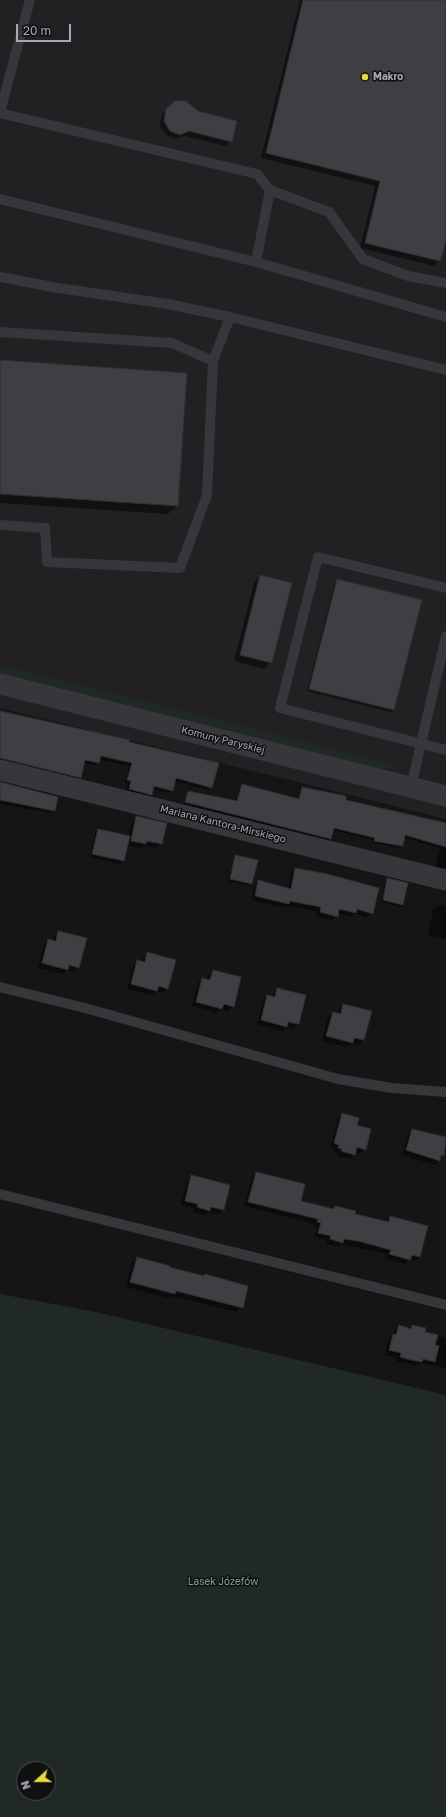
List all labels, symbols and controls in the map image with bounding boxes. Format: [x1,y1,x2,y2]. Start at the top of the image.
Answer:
scale bar [18,16,73,42]
text: 20 m [23,23,51,38]
place label: Makro [373,71,403,83]
marker: Makro [360,72,370,82]
street label: Komuny Paryskiej [180,724,266,756]
street label: Mariana Kantora-Mirskiego [159,803,287,845]
park label: Lasek Józefów [188,1576,258,1588]
north arrow [16,1761,56,1801]
text: N [18,1779,33,1791]

